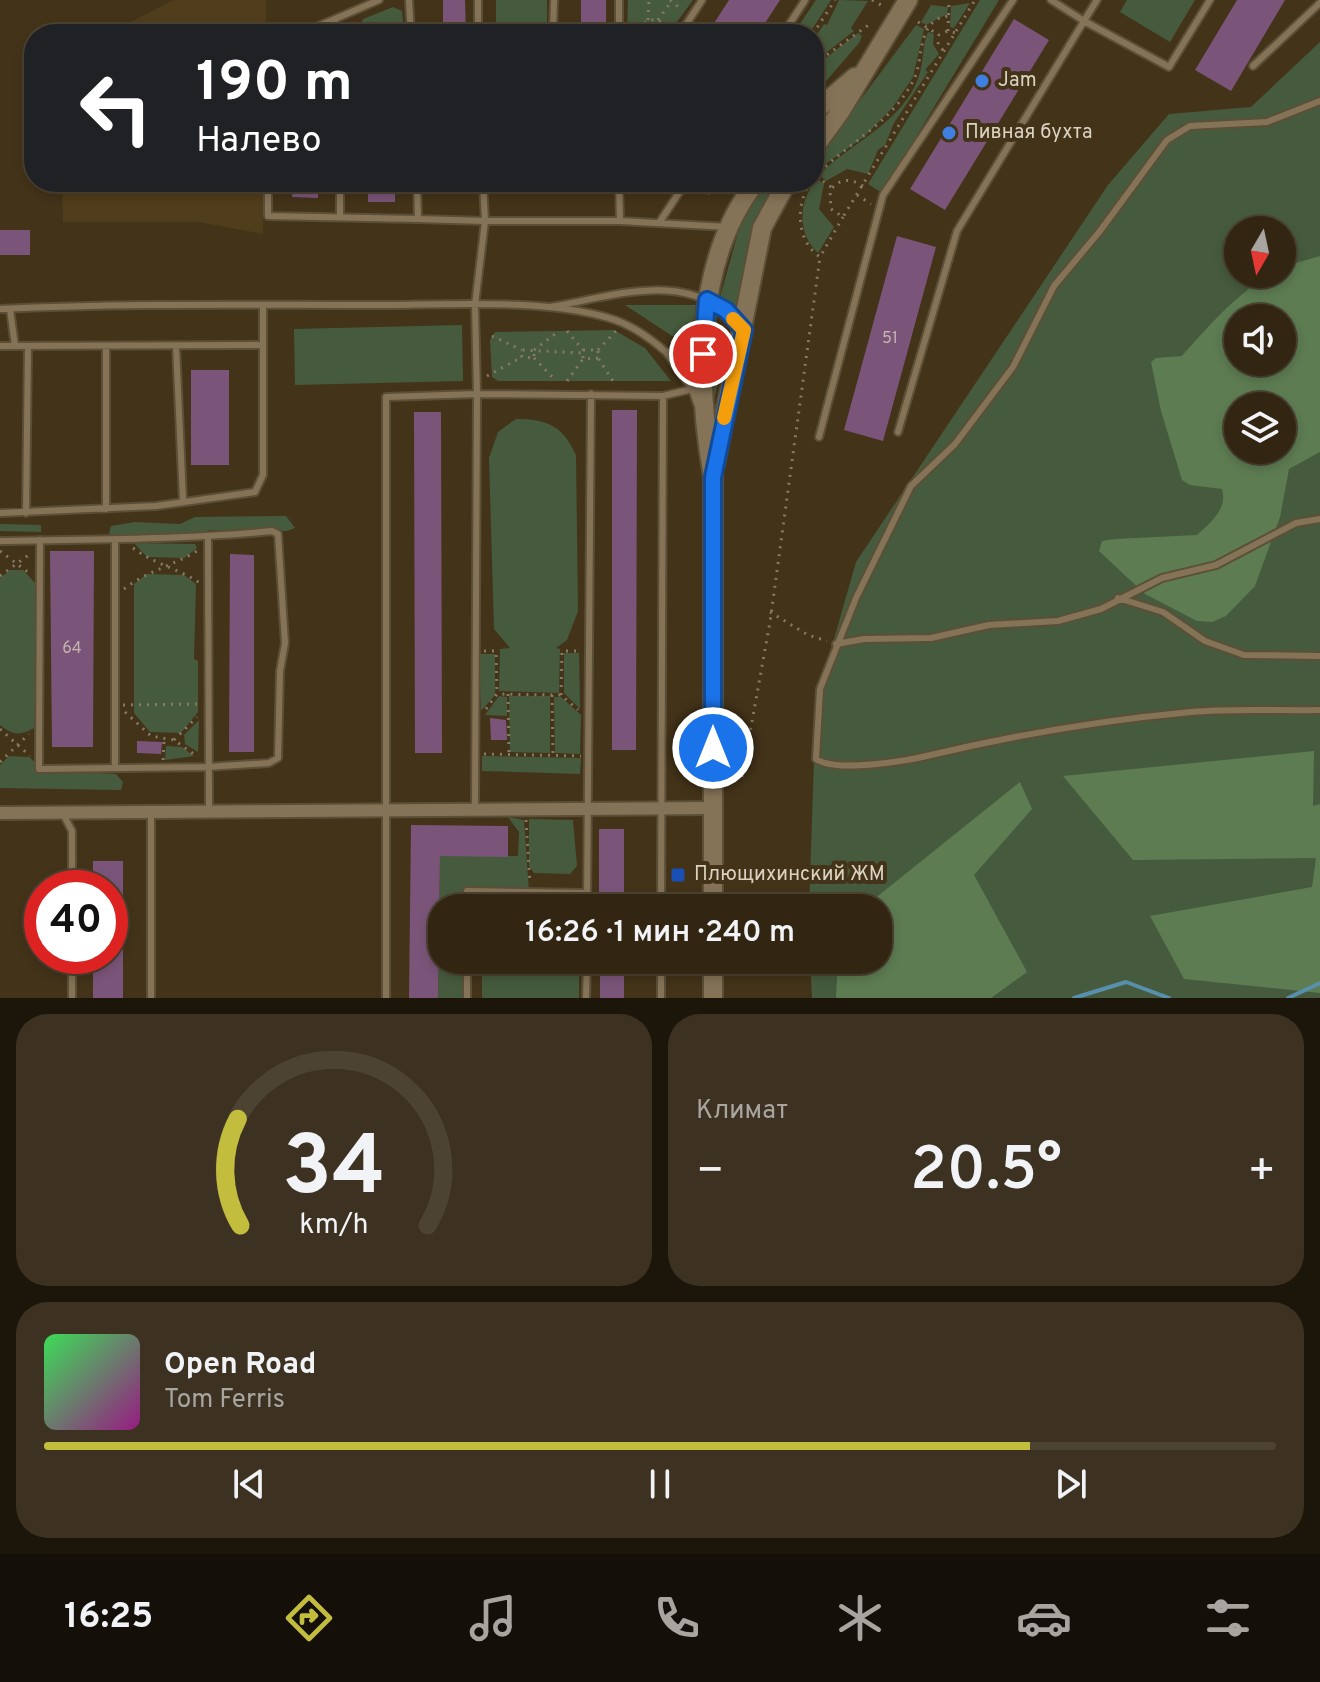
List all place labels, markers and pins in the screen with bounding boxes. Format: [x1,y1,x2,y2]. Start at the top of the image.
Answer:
place label: Jam [998,68,1037,94]
marker: Jam [973,72,991,90]
place label: Пивная бухта [965,120,1092,146]
marker: Пивная бухта [940,124,958,142]
pin [669,320,737,388]
place label: Плющихинский ЖМ [694,862,885,888]
marker: Плющихинский ЖМ [669,866,687,884]

